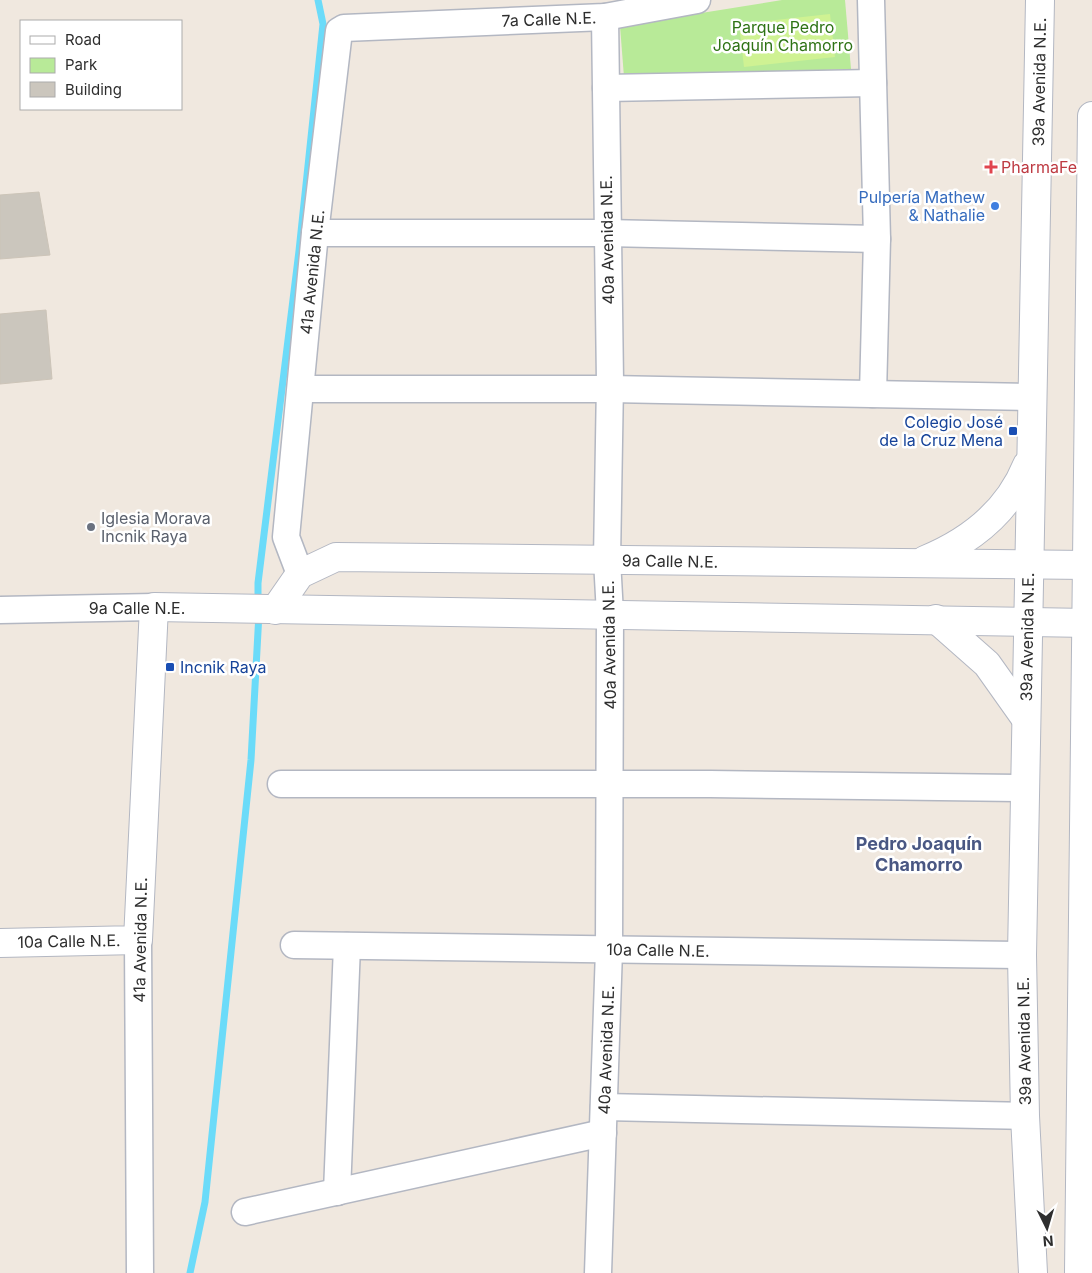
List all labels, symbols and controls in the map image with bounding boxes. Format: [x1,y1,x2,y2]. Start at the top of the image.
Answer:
street label: 7a Calle N.E. [501,7,597,31]
park label: Parque Pedro Joaquín Chamorro [713,17,853,55]
street label: 39a Avenida N.E. [1028,17,1050,147]
legend [20,20,182,110]
text: Road [65,30,101,49]
text: Park [65,55,98,74]
text: Building [65,80,122,99]
place label: PharmaFe [1001,157,1077,177]
marker: PharmaFe [985,161,997,173]
street label: 40a Avenida N.E. [596,175,618,305]
place label: Pulpería Mathew & Nathalie [858,187,985,225]
marker: Pulpería Mathew & Nathalie [989,200,1001,212]
street label: 41a Avenida N.E. [295,209,329,335]
place label: Colegio José de la Cruz Mena [879,412,1003,450]
marker: Colegio José de la Cruz Mena [1007,425,1019,437]
place label: Iglesia Morava Incnik Raya [101,508,211,546]
marker: Iglesia Morava Incnik Raya [85,521,97,533]
street label: 9a Calle N.E. [622,550,718,572]
street label: 39a Avenida N.E. [1016,572,1038,702]
street label: 40a Avenida N.E. [598,580,620,710]
street label: 9a Calle N.E. [89,598,185,618]
place label: Incnik Raya [180,657,266,677]
marker: Incnik Raya [164,661,176,673]
district label: Pedro Joaquín Chamorro [856,833,982,875]
street label: 41a Avenida N.E. [129,877,151,1003]
street label: 10a Calle N.E. [17,930,121,952]
street label: 10a Calle N.E. [606,939,710,961]
street label: 39a Avenida N.E. [1013,976,1035,1106]
street label: 40a Avenida N.E. [594,985,618,1115]
north arrow [1022,1203,1072,1253]
text: N [1042,1233,1054,1250]

